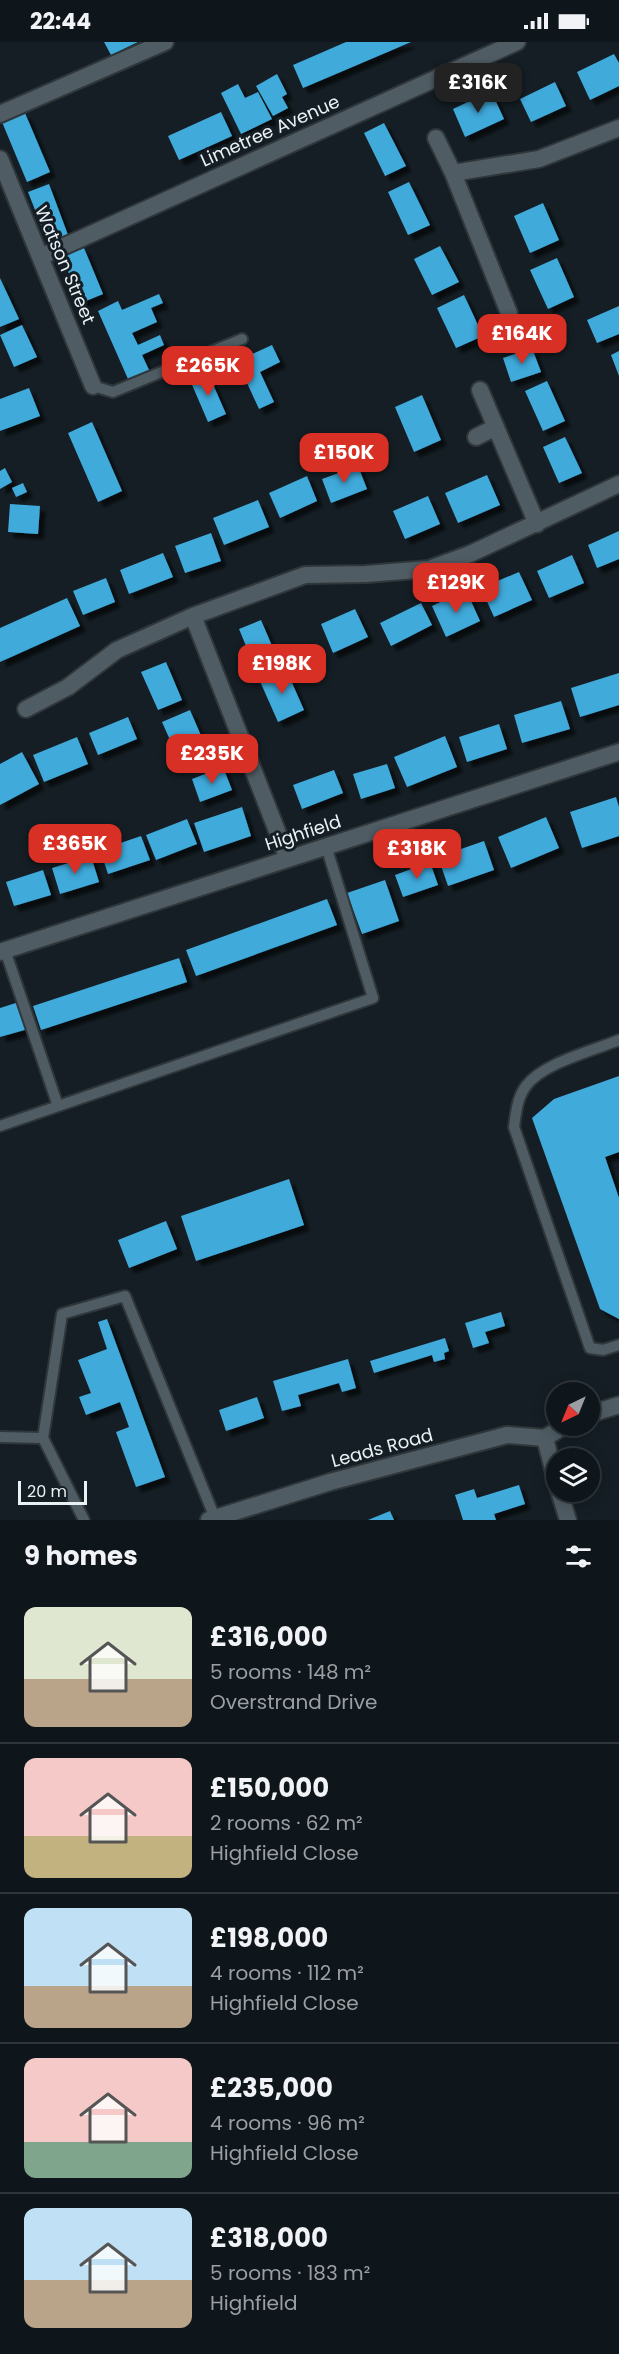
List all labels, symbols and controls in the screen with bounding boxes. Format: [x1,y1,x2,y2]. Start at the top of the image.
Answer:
text: 22:44 [30,6,91,37]
pin: £316K [436,63,520,114]
text: £316K [448,68,508,96]
street label: Limetree Avenue [196,89,343,172]
street label: Watson Street [29,202,102,328]
pin: £164K [480,314,564,365]
text: £164K [492,319,553,347]
pin: £265K [166,346,250,397]
text: £265K [176,351,240,379]
pin: £150K [302,433,386,484]
text: £150K [314,438,374,466]
pin: £129K [414,563,498,614]
text: £129K [427,568,485,596]
pin: £198K [240,644,324,695]
text: £198K [252,649,312,677]
pin: £235K [170,734,254,785]
text: £235K [180,739,244,767]
street label: Highfield [262,808,344,857]
pin: £365K [33,824,117,875]
text: £365K [42,829,108,857]
pin: £318K [375,829,459,880]
text: £318K [387,834,447,862]
north arrow [546,1382,600,1436]
map controls [546,1382,600,1502]
street label: Leads Road [328,1422,435,1473]
button: layers [546,1448,600,1502]
scale bar [18,1478,87,1506]
text: 20 m [27,1480,67,1503]
text: 9 homes [24,1538,138,1574]
icon: filters [562,1540,595,1573]
text: £316,000 [210,1619,328,1655]
icon: home [72,1631,144,1703]
text: 5 rooms · 148 m² [210,1658,371,1686]
text: Overstrand Drive [210,1688,377,1716]
text: £150,000 [210,1770,329,1806]
icon: home [72,1782,144,1854]
text: 2 rooms · 62 m² [210,1809,363,1837]
text: Highfield Close [210,1839,359,1867]
text: £198,000 [210,1920,328,1956]
icon: home [72,1932,144,2004]
text: 4 rooms · 112 m² [210,1959,364,1987]
text: Highfield Close [210,1989,359,2017]
text: £235,000 [210,2070,333,2106]
icon: home [72,2082,144,2154]
text: 4 rooms · 96 m² [210,2109,365,2137]
text: Highfield Close [210,2139,359,2167]
text: £318,000 [210,2220,328,2256]
icon: home [72,2232,144,2304]
text: 5 rooms · 183 m² [210,2259,370,2287]
text: Highfield [210,2289,297,2317]

